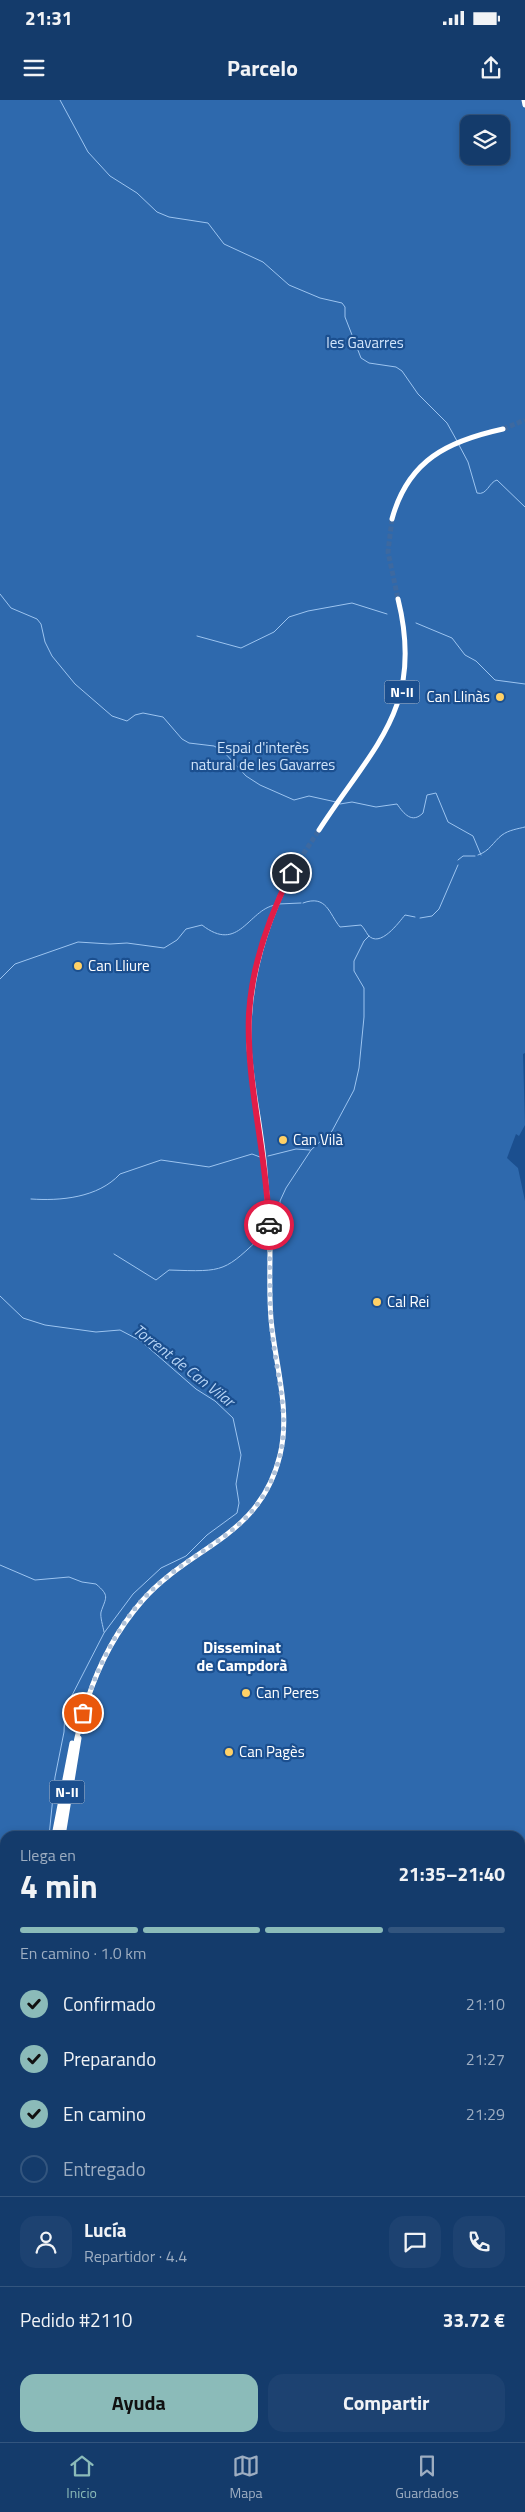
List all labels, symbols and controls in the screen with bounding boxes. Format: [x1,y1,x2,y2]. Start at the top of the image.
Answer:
text: 21:31 [25,3,72,32]
text: Parcelo [227,51,298,85]
icon: menu [20,54,48,82]
icon: share [477,54,505,82]
map controls [460,115,510,165]
button: layers [460,115,510,165]
park label: les Gavarres [326,331,404,354]
road number: N-II [384,680,420,704]
place label: Can Llinàs [426,685,490,708]
marker: Can Llinàs [494,691,506,703]
park label: Espai d'interès natural de les Gavarres [191,736,335,776]
pin [270,852,312,894]
icon: home [277,859,305,887]
place label: Can Lliure [88,954,150,977]
marker: Can Lliure [72,960,84,972]
place label: Can Vilà [293,1128,344,1151]
marker: Can Vilà [277,1134,289,1146]
courier [244,1200,294,1250]
icon: car [255,1211,283,1239]
place label: Cal Rei [387,1290,429,1313]
marker: Cal Rei [371,1296,383,1308]
water label: Torrent de Can Vilar [128,1318,241,1413]
district label: Disseminat de Campdorà [197,1635,287,1677]
place label: Can Peres [256,1681,319,1704]
marker: Can Peres [240,1687,252,1699]
pin [62,1692,104,1734]
icon: bag [69,1699,97,1727]
place label: Can Pagès [239,1740,305,1763]
marker: Can Pagès [223,1746,235,1758]
road number: N-II [50,1780,84,1804]
text: Llega en [20,1843,76,1867]
text: 21:35–21:40 [398,1859,505,1888]
text: 4 min [20,1862,98,1910]
text: En camino · 1.0 km [20,1941,146,1965]
text: Confirmado [63,1989,156,2018]
icon: check [20,1990,48,2018]
text: 21:10 [466,1992,505,2016]
text: Preparando [63,2044,156,2073]
icon: check [20,2045,48,2073]
text: 21:27 [466,2047,505,2071]
text: En camino [63,2099,146,2128]
icon: check [20,2100,48,2128]
text: 21:29 [466,2102,505,2126]
text: Entregado [63,2154,146,2183]
text: Lucía [84,2215,127,2244]
button: person [20,2216,72,2268]
button: chat [389,2216,441,2268]
button: phone [453,2216,505,2268]
text: Repartidor · 4.4 [84,2244,187,2268]
text: Pedido #2110 [20,2305,132,2334]
text: 33.72 € [443,2305,505,2334]
button: Ayuda [20,2374,258,2432]
button: Compartir [268,2374,505,2432]
tab: Inicio [66,2452,97,2503]
tab: Mapa [229,2452,263,2503]
tab: Guardados [395,2452,459,2503]

